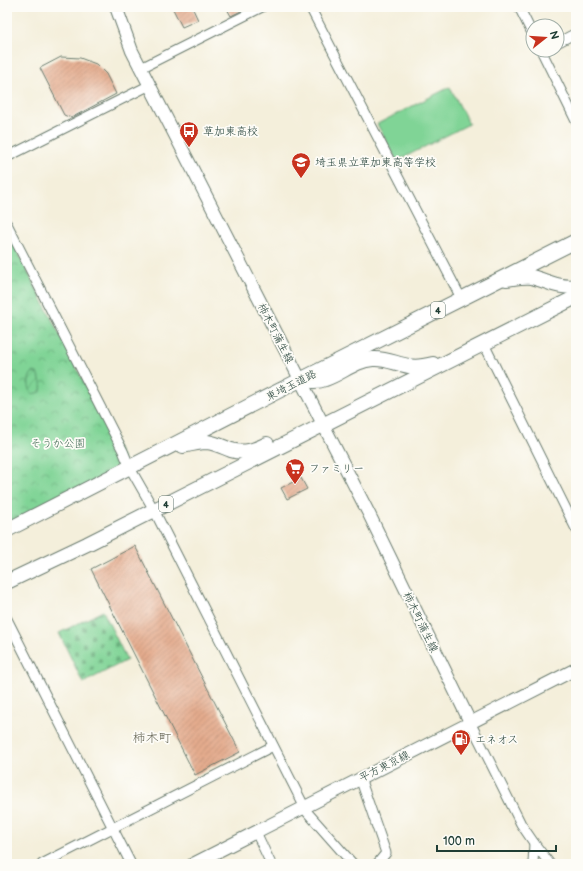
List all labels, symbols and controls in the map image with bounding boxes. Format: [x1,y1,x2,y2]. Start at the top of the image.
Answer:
north arrow [525,18,565,58]
text: N [547,29,562,41]
bus stop icon: 草加東高校 [178,120,200,148]
place label: 草加東高校 [203,125,258,138]
school or university icon: 埼玉県立草加東高等学校 [290,151,312,179]
place label: 埼玉県立草加東高等学校 [315,156,436,169]
street label: 柿木町蒲生線 [255,301,296,366]
road number: 4 [431,302,445,318]
street label: 東埼玉道路 [264,367,319,404]
park label: そうか公園 [31,437,86,450]
supermarket icon: ファミリー [284,457,306,485]
place label: ファミリー [309,462,364,475]
road number: 4 [159,496,173,512]
street label: 柿木町蒲生線 [400,590,441,655]
fuel station icon: エネオス [450,728,472,756]
district label: 柿木町 [132,730,172,746]
place label: エネオス [475,733,518,746]
street label: 平方東京線 [357,748,412,785]
scale bar [437,827,556,853]
text: 100 m [443,834,475,849]

